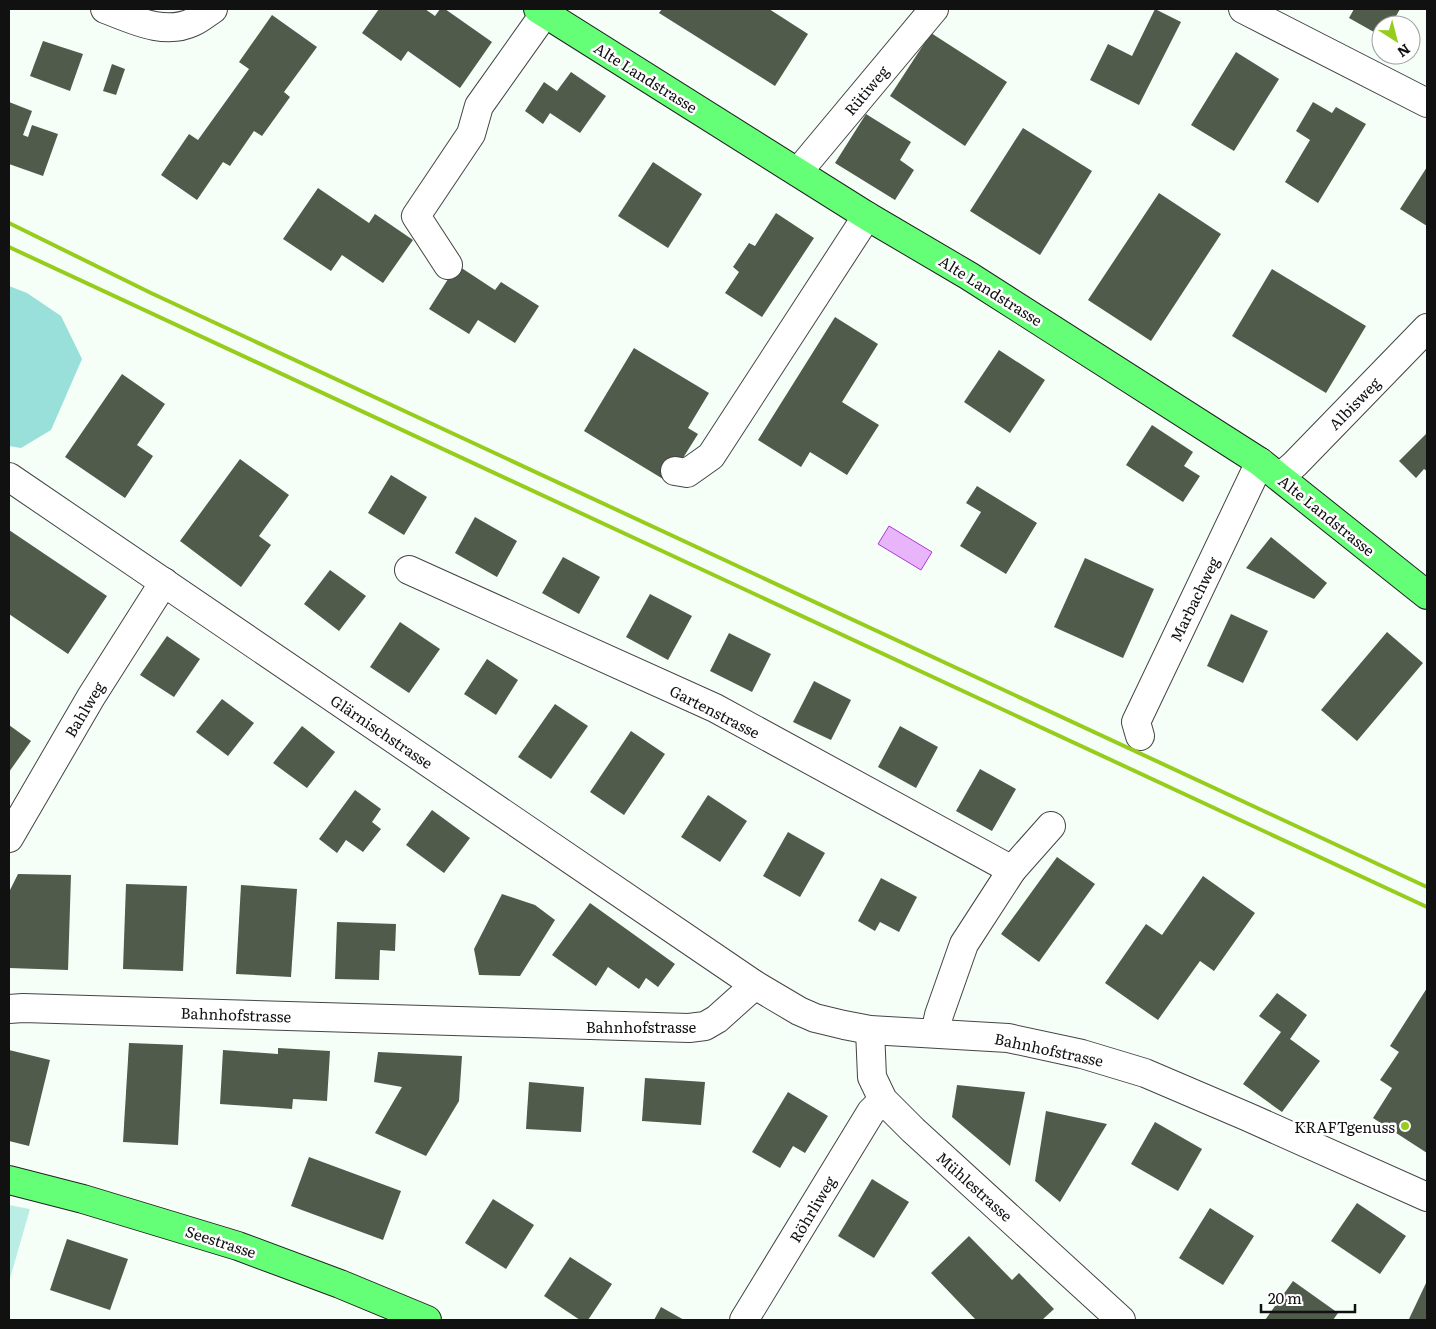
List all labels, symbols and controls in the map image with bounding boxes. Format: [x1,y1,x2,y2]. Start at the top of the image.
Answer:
north arrow [1371,15,1421,65]
street label: Alte Landstrasse [590,36,702,118]
text: N [1393,40,1415,63]
street label: Rütiweg [838,60,894,120]
street label: Alte Landstrasse [935,249,1047,331]
street label: Albisweg [1323,371,1386,435]
street label: Alte Landstrasse [1274,469,1380,561]
street label: Marbachweg [1163,552,1225,645]
street label: Bahlweg [58,676,110,741]
street label: Gartenstrasse [666,678,764,744]
street label: Glärnischstrasse [326,688,438,774]
street label: Bahnhofstrasse [180,1001,292,1027]
street label: Bahnhofstrasse [586,1015,697,1038]
street label: Bahnhofstrasse [992,1026,1106,1072]
place label: KRAFTgenuss [1294,1115,1395,1138]
marker: KRAFTgenuss [1399,1120,1411,1132]
street label: Mühlestrasse [932,1146,1018,1227]
street label: Röhrliweg [783,1171,841,1247]
street label: Seestrasse [183,1219,259,1263]
scale bar [1261,1282,1355,1314]
text: 20 m [1268,1286,1302,1309]

